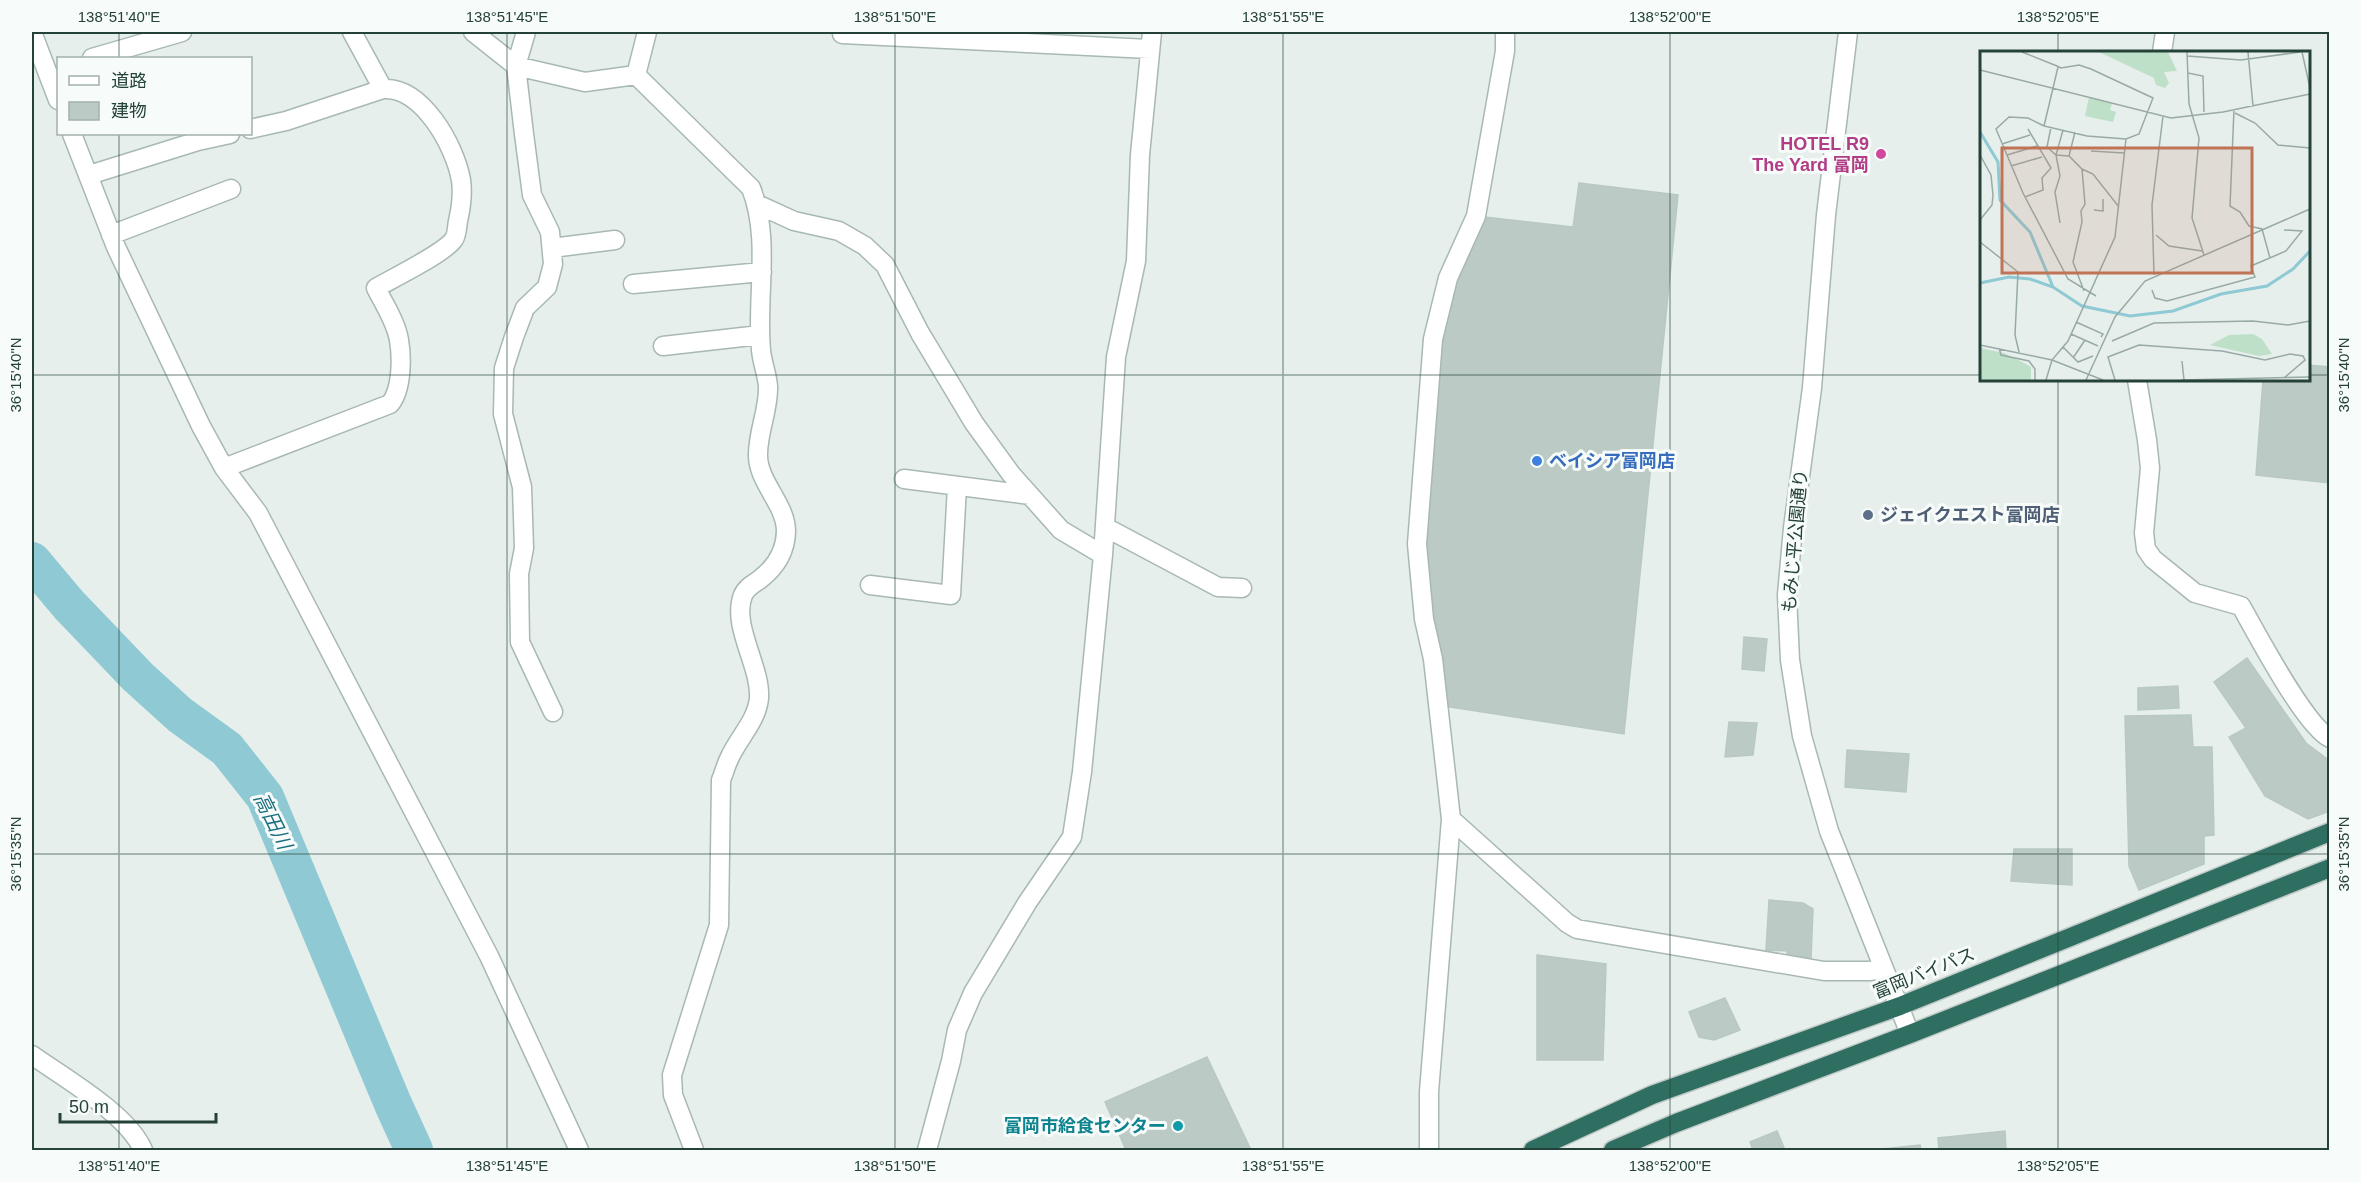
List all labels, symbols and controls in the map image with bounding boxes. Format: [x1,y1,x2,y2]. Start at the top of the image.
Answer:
text: 138°51'40"E [78,8,160,25]
text: 138°51'45"E [466,8,548,25]
text: 138°51'50"E [854,8,936,25]
text: 138°51'55"E [1242,8,1324,25]
text: 138°52'00"E [1629,8,1711,25]
text: 138°52'05"E [2017,8,2099,25]
inset map [1980,51,2310,381]
legend [57,57,252,135]
text: 道路 [111,71,147,91]
text: 建物 [111,101,147,121]
place label: HOTEL R9 The Yard 富岡 [1752,134,1869,175]
marker: HOTEL R9 The Yard 富岡 [1874,147,1888,161]
text: 36°15'40"N [7,337,24,413]
text: 36°15'40"N [2335,337,2352,413]
place label: ベイシア富岡店 [1549,451,1675,471]
marker: ベイシア富岡店 [1530,454,1544,468]
street label: もみじ平公園通り [1779,468,1811,614]
place label: ジェイクエスト富岡店 [1880,505,2060,525]
marker: ジェイクエスト富岡店 [1861,508,1875,522]
water label: 高田川 [250,789,297,855]
text: 36°15'35"N [7,816,24,892]
text: 36°15'35"N [2335,816,2352,892]
street label: 富岡バイパス [1870,944,1978,1002]
scale bar [60,1086,216,1124]
text: 50 m [69,1097,109,1117]
place label: 富岡市給食センター [1004,1116,1166,1136]
marker: 富岡市給食センター [1171,1119,1185,1133]
text: 138°51'40"E [78,1157,160,1174]
text: 138°51'45"E [466,1157,548,1174]
text: 138°51'50"E [854,1157,936,1174]
text: 138°51'55"E [1242,1157,1324,1174]
text: 138°52'00"E [1629,1157,1711,1174]
text: 138°52'05"E [2017,1157,2099,1174]

